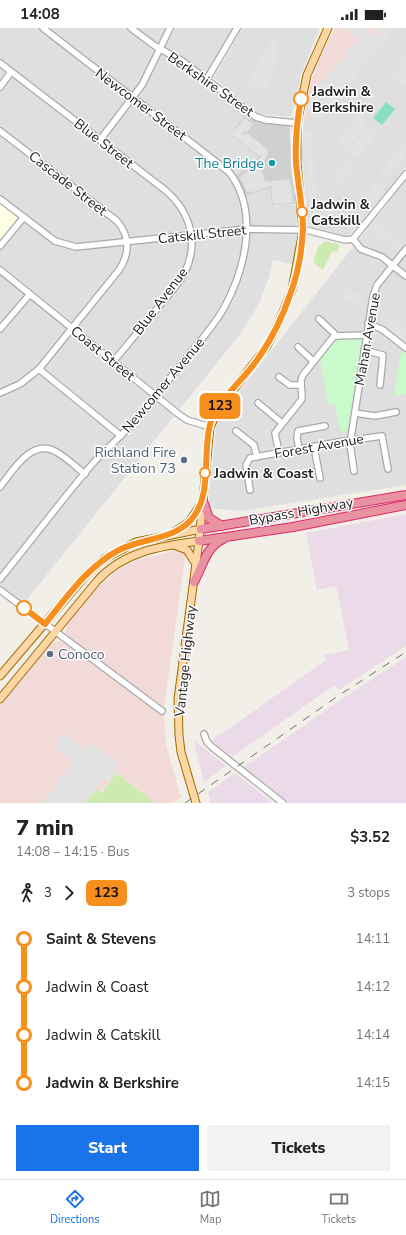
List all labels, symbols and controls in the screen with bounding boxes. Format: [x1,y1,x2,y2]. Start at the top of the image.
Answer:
text: 14:08 [20,4,60,24]
street label: Berkshire Street [164,48,258,121]
street label: Newcomer Street [91,64,190,145]
place label: Jadwin & Berkshire [311,82,374,117]
marker: Jadwin & Berkshire [293,91,309,107]
street label: Blue Street [70,114,137,173]
street label: Cascade Street [25,147,111,220]
place label: The Bridge [195,154,264,173]
marker: The Bridge [267,158,277,168]
place label: Jadwin & Catskill [310,195,371,230]
marker: Jadwin & Catskill [296,206,308,218]
street label: Catskill Street [157,220,247,249]
street label: Blue Avenue [129,264,192,339]
street label: Mahan Avenue [350,291,385,387]
street label: Coast Street [67,322,139,385]
street label: Newcomer Avenue [118,334,209,437]
line badge: 123 [197,393,243,419]
text: 123 [207,396,233,415]
street label: Forest Avenue [273,429,365,464]
place label: Richland Fire Station 73 [94,443,176,478]
marker: Richland Fire Station 73 [179,455,189,465]
place label: Jadwin & Coast [213,464,314,483]
marker: Jadwin & Coast [199,467,211,479]
street label: Bypass Highway [247,493,355,530]
unlabelled marker [16,600,32,616]
street label: Vantage Highway [170,604,201,719]
place label: Conoco [58,645,105,664]
marker: Conoco [45,649,55,659]
text: 7 min [16,813,74,843]
text: $3.52 [350,827,390,847]
text: 14:08 – 14:15 · Bus [16,843,130,861]
icon: walk [16,882,38,904]
icon: forward [58,882,80,904]
text: 123 [94,883,119,902]
text: 3 [44,884,52,902]
text: 3 stops [347,884,390,902]
text: Saint & Stevens [46,929,156,949]
text: 14:11 [356,930,390,948]
text: Jadwin & Coast [46,977,149,997]
text: 14:12 [356,978,390,996]
text: Jadwin & Catskill [46,1025,160,1045]
text: 14:14 [356,1026,390,1044]
text: Jadwin & Berkshire [46,1073,179,1093]
text: 14:15 [356,1074,390,1092]
button: Start [16,1125,199,1171]
button: Tickets [207,1125,390,1171]
tab: Directions [50,1188,100,1227]
tab: Map [199,1188,221,1227]
tab: Tickets [321,1188,356,1227]

